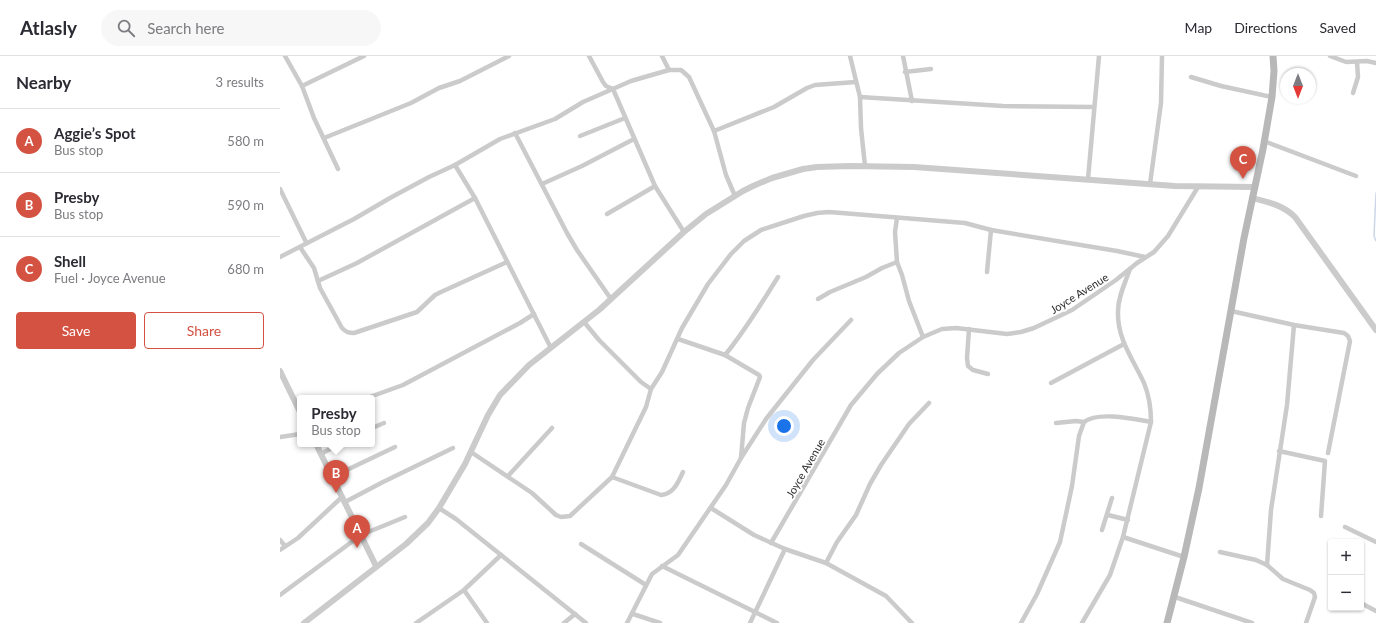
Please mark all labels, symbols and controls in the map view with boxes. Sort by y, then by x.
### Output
search box [101,10,381,46]
text: Atlasly [20,16,77,39]
icon: search [115,17,137,39]
text: Search here [147,19,225,37]
text: Map [1185,19,1212,36]
text: Directions [1234,19,1297,36]
text: Saved [1319,19,1356,36]
north arrow [1280,68,1316,104]
text: Nearby [16,72,71,93]
text: 3 results [216,74,264,90]
text: Aggie’s Spot [54,124,136,142]
text: A [24,133,34,149]
text: 580 m [227,133,264,149]
text: Bus stop [54,142,103,158]
pin: C [1230,146,1256,179]
text: Presby [54,188,99,206]
text: B [25,197,33,213]
text: 590 m [227,197,264,213]
text: Bus stop [54,206,103,222]
text: Shell [54,252,86,270]
text: C [25,261,33,277]
text: 680 m [227,261,264,277]
text: Fuel · Joyce Avenue [54,270,166,286]
street label: Joyce Avenue [1048,270,1111,316]
button: Save [16,312,136,349]
button: Share [144,312,264,349]
popup [297,395,375,447]
text: Presby [311,404,357,422]
your location [774,416,794,436]
text: Bus stop [311,422,361,438]
street label: Joyce Avenue [783,436,827,500]
pin: B [323,460,349,493]
pin: A [344,515,370,548]
map controls [1328,539,1364,611]
button: + [1328,539,1364,575]
button: − [1328,575,1364,611]

